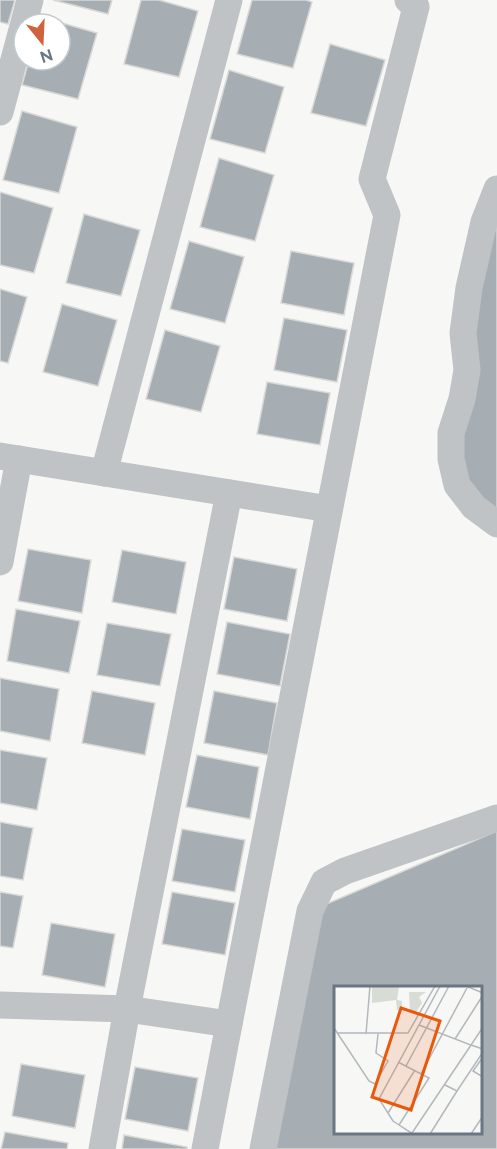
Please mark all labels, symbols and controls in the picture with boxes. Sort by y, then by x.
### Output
north arrow [12,12,72,72]
text: N [38,45,55,67]
inset map [334,986,482,1134]

